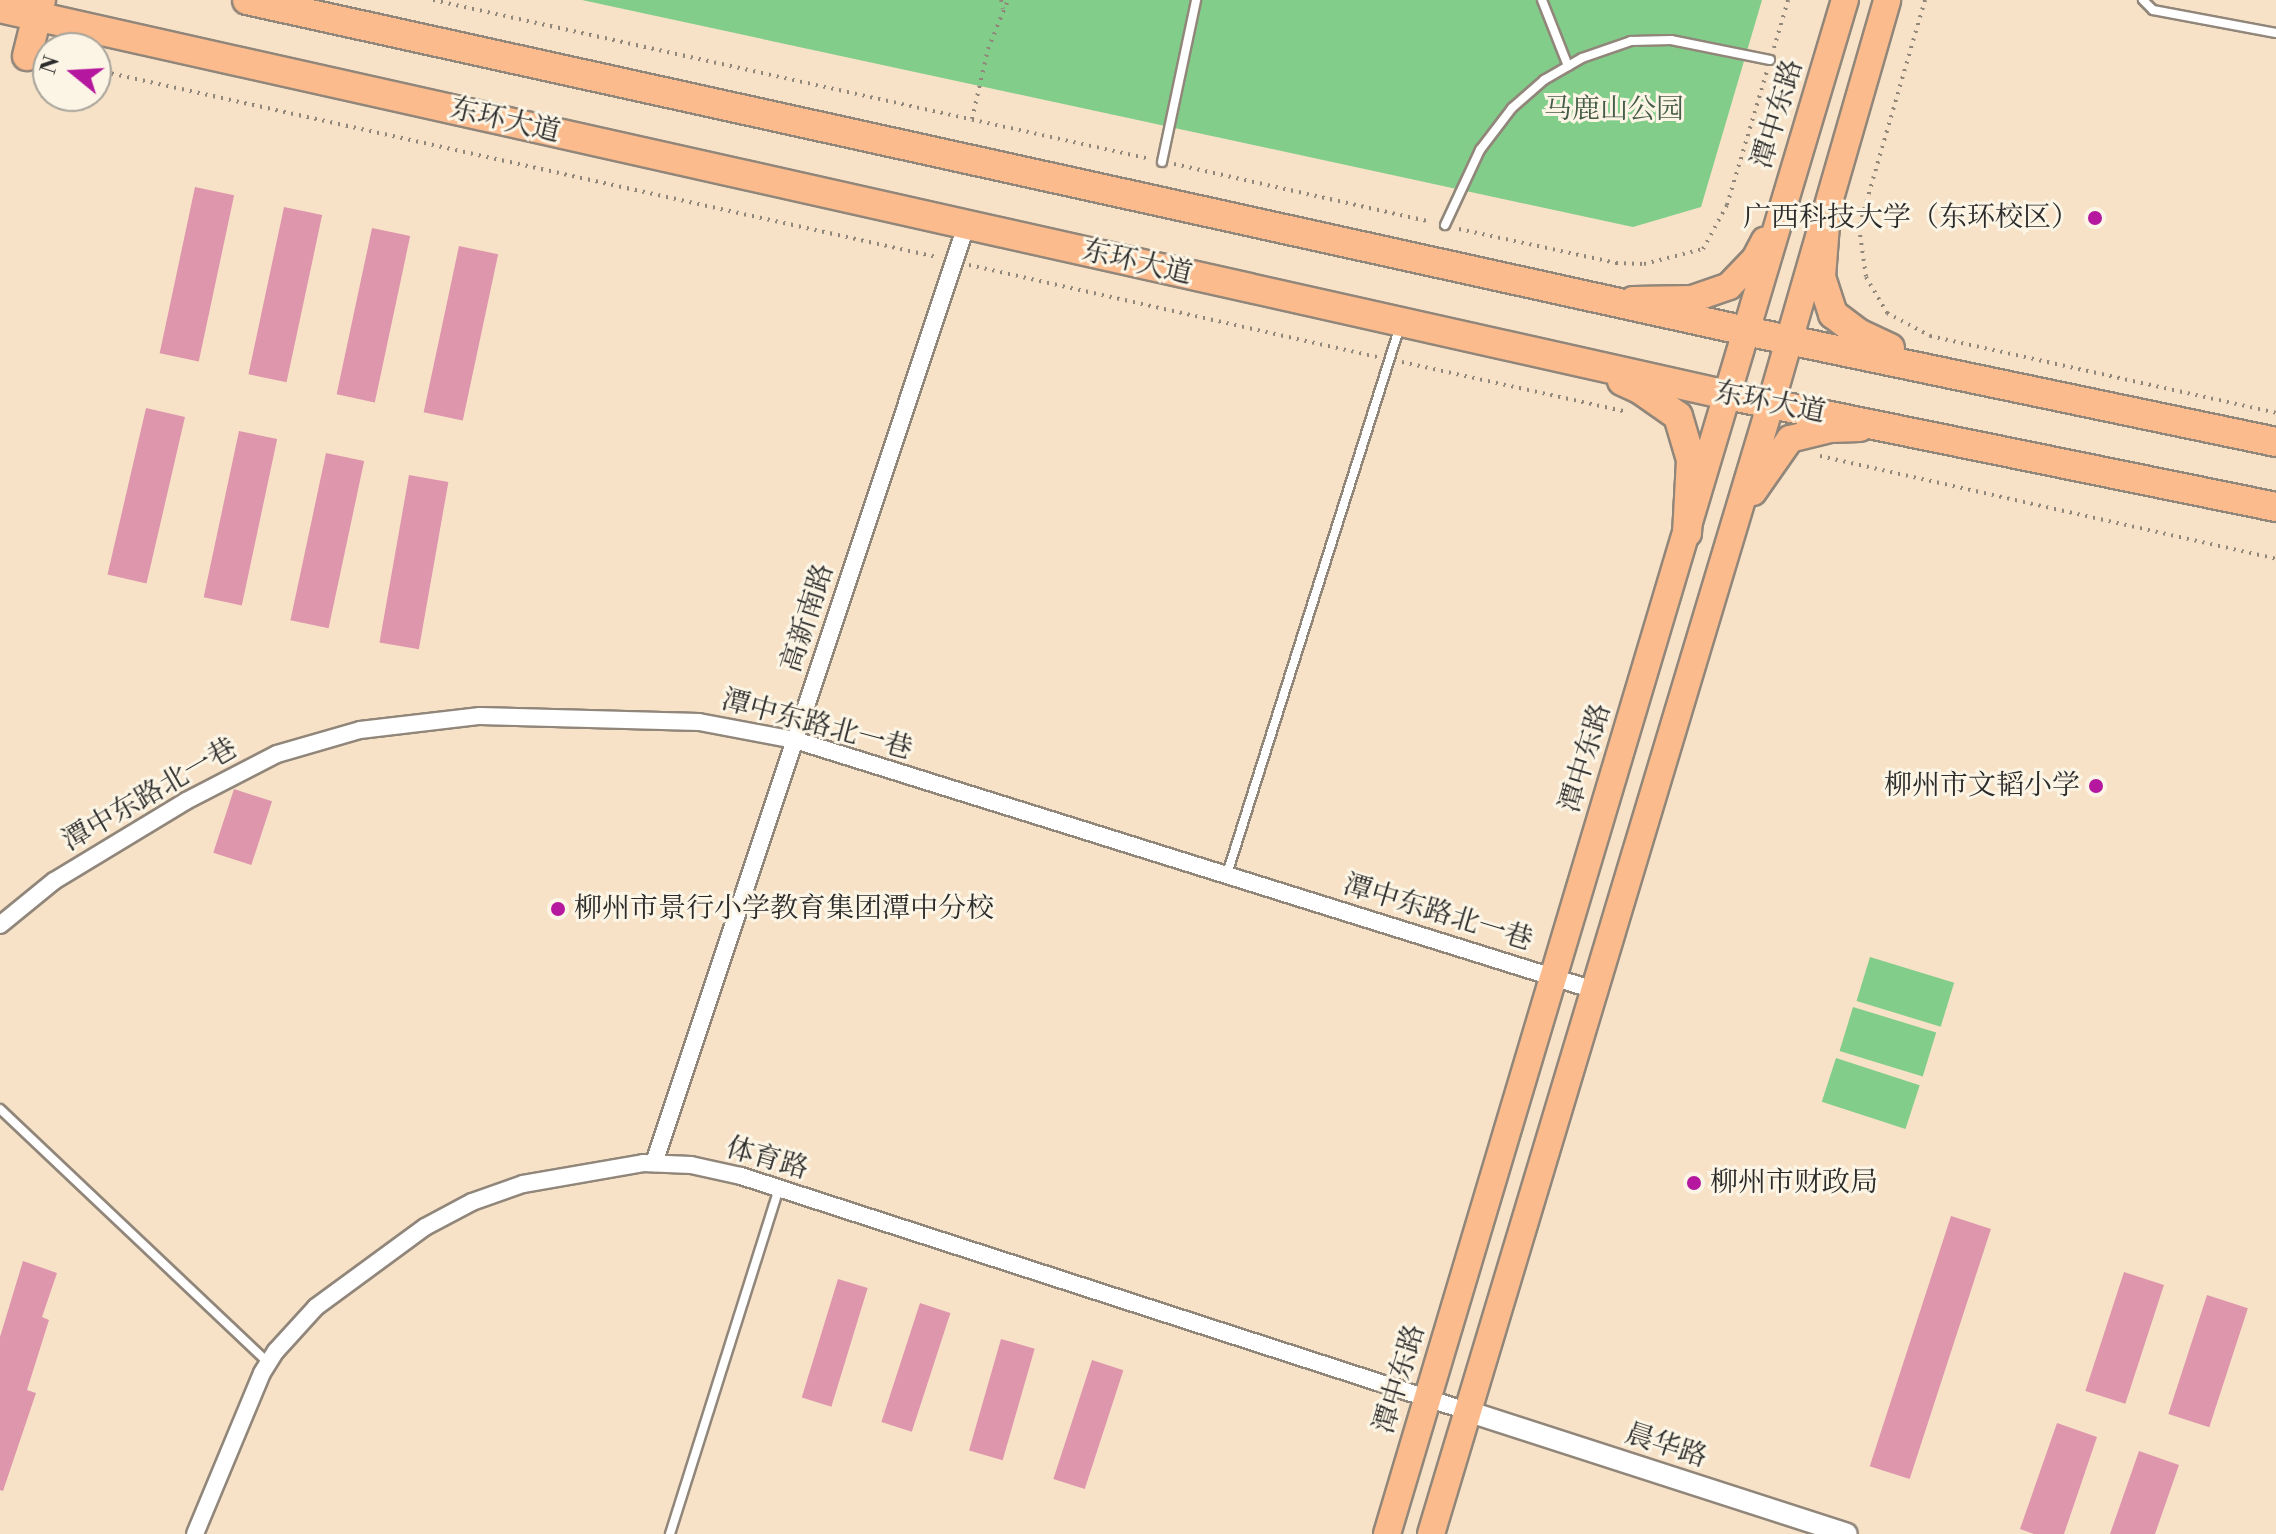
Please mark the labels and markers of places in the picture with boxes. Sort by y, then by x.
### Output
place label: 广西科技大学（东环校区） [1743,201,2079,235]
marker: 广西科技大学（东环校区） [2086,209,2104,227]
place label: 柳州市文韬小学 [1884,769,2080,803]
marker: 柳州市文韬小学 [2087,777,2105,795]
place label: 柳州市景行小学教育集团潭中分校 [574,892,994,926]
marker: 柳州市景行小学教育集团潭中分校 [549,900,567,918]
place label: 柳州市财政局 [1710,1166,1878,1200]
marker: 柳州市财政局 [1685,1174,1703,1192]

